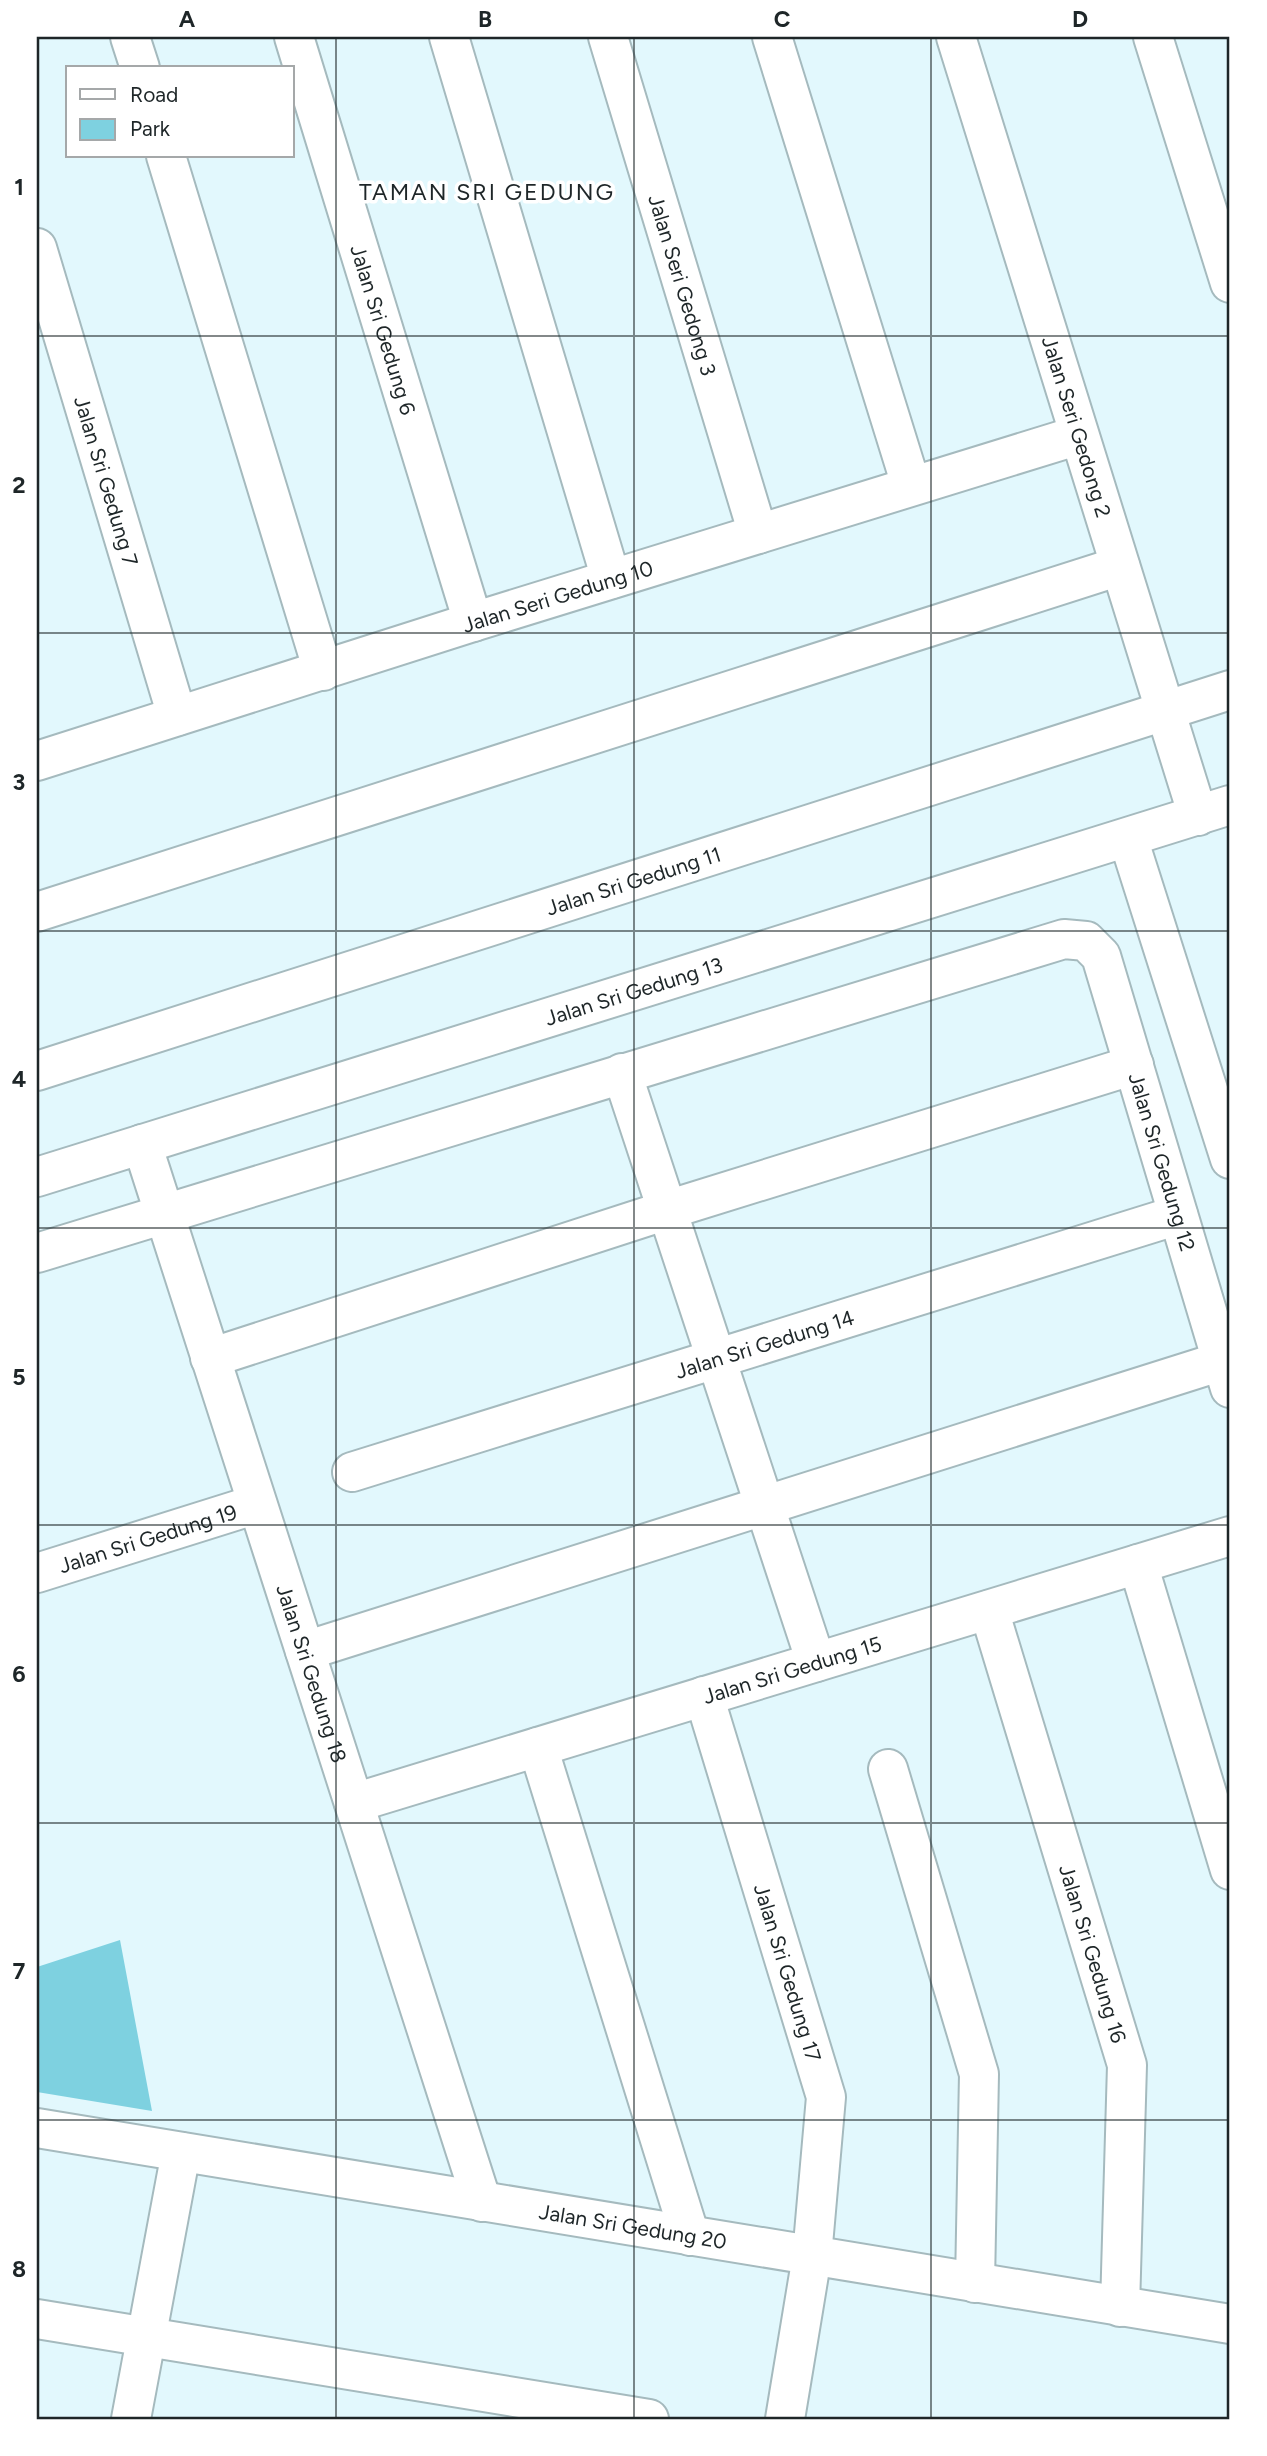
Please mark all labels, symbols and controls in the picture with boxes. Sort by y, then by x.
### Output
text: A [179,5,196,33]
text: B [478,5,492,33]
text: C [774,5,791,33]
text: D [1072,5,1088,33]
legend [66,66,294,158]
text: Road [130,82,178,107]
text: Park [130,116,171,141]
text: 1 [14,173,24,201]
district label: TAMAN SRI GEDUNG [359,178,615,206]
street label: Jalan Seri Gedong 3 [644,191,722,379]
street label: Jalan Sri Gedung 6 [346,242,421,418]
street label: Jalan Seri Gedong 2 [1037,333,1117,520]
street label: Jalan Sri Gedung 7 [69,393,144,569]
text: 2 [12,471,26,499]
street label: Jalan Seri Gedung 10 [459,555,656,637]
text: 3 [13,768,25,796]
street label: Jalan Sri Gedung 11 [543,841,724,920]
street label: Jalan Sri Gedung 13 [542,952,726,1030]
text: 4 [12,1065,26,1093]
street label: Jalan Sri Gedung 12 [1124,1070,1201,1254]
street label: Jalan Sri Gedung 14 [672,1304,857,1383]
text: 5 [12,1363,26,1391]
street label: Jalan Sri Gedung 19 [56,1499,240,1578]
street label: Jalan Sri Gedung 18 [272,1581,352,1766]
street label: Jalan Sri Gedung 15 [700,1630,884,1708]
text: 6 [12,1660,26,1688]
street label: Jalan Sri Gedung 16 [1054,1861,1132,2046]
street label: Jalan Sri Gedung 17 [749,1881,827,2064]
text: 7 [13,1957,26,1985]
street label: Jalan Sri Gedung 20 [537,2198,729,2254]
text: 8 [12,2255,26,2283]

